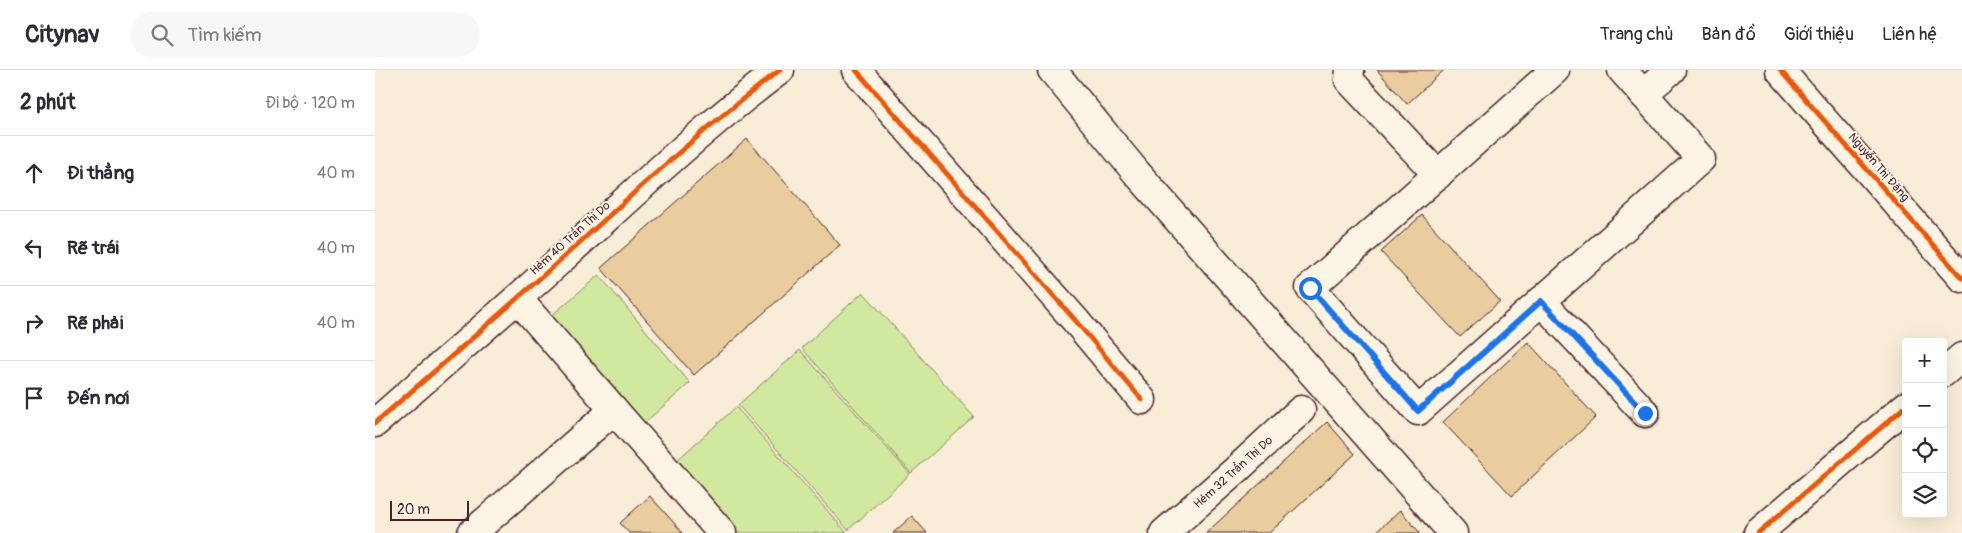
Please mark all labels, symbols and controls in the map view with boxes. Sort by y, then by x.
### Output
search box [130,12,480,57]
text: Citynav [25,20,100,49]
icon: search [148,21,176,49]
text: Tìm kiếm [188,23,262,47]
text: Trang chủ [1600,23,1674,46]
text: Bản đồ [1702,23,1756,46]
text: Giới thiệu [1784,23,1854,46]
text: Liên hệ [1882,23,1937,46]
text: 2 phút [20,89,75,116]
text: Đi bộ · 120 m [265,93,355,113]
street label: Nguyễn Thị Đặng [1845,129,1913,205]
icon: ahead [20,159,48,187]
text: Đi thẳng [67,161,134,185]
text: 40 m [317,163,355,183]
street label: Hẻm 40 Trần Thị Do [526,197,614,278]
icon: left [20,234,48,262]
text: Rẽ trái [67,236,119,260]
text: 40 m [317,238,355,258]
route start [1299,277,1322,300]
icon: right [20,309,48,337]
text: Rẽ phải [67,311,123,335]
text: 40 m [317,313,355,333]
map controls [1902,338,1947,518]
button: + [1902,338,1947,383]
button: − [1902,383,1947,428]
icon: arrive [20,384,48,412]
text: Đến nơi [67,386,129,410]
route end [1634,402,1657,425]
button: locate [1902,428,1947,473]
street label: Hẻm 32 Trần Thị Do [1189,431,1276,512]
button: layers [1902,473,1947,518]
scale bar [390,498,469,521]
text: 20 m [397,501,430,518]

